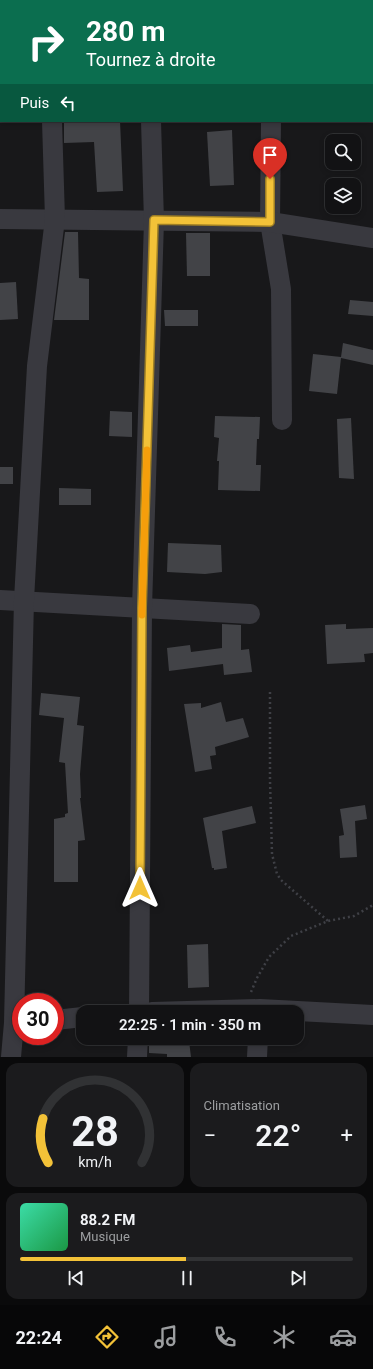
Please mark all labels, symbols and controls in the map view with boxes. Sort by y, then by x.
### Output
text: 280 m [86,15,165,48]
icon: right [20,16,72,68]
text: Tournez à droite [86,49,215,70]
icon: left [57,92,79,114]
text: Puis [20,94,49,112]
map controls [325,134,361,214]
button: search [325,134,361,170]
pin [253,138,287,179]
icon: arrive [259,144,281,166]
button: layers [325,178,361,214]
position arrow [119,867,161,909]
speed limit sign: 30 [12,993,64,1045]
text: 22:25 · 1 min · 350 m [119,1016,261,1034]
text: Climatisation [204,1098,280,1113]
text: 28 [71,1107,119,1156]
text: 22° [255,1118,301,1153]
text: − [204,1123,216,1148]
text: + [341,1123,353,1148]
text: km/h [78,1154,112,1170]
text: 88.2 FM [80,1211,135,1229]
text: Musique [80,1229,130,1244]
icon: previous [65,1267,87,1289]
icon: pause [176,1267,198,1289]
icon: next [287,1267,309,1289]
icon: directions [93,1323,121,1351]
icon: music [152,1323,180,1351]
icon: phone [211,1323,239,1351]
icon: climate [270,1323,298,1351]
icon: car [329,1323,357,1351]
text: 22:24 [16,1327,62,1348]

